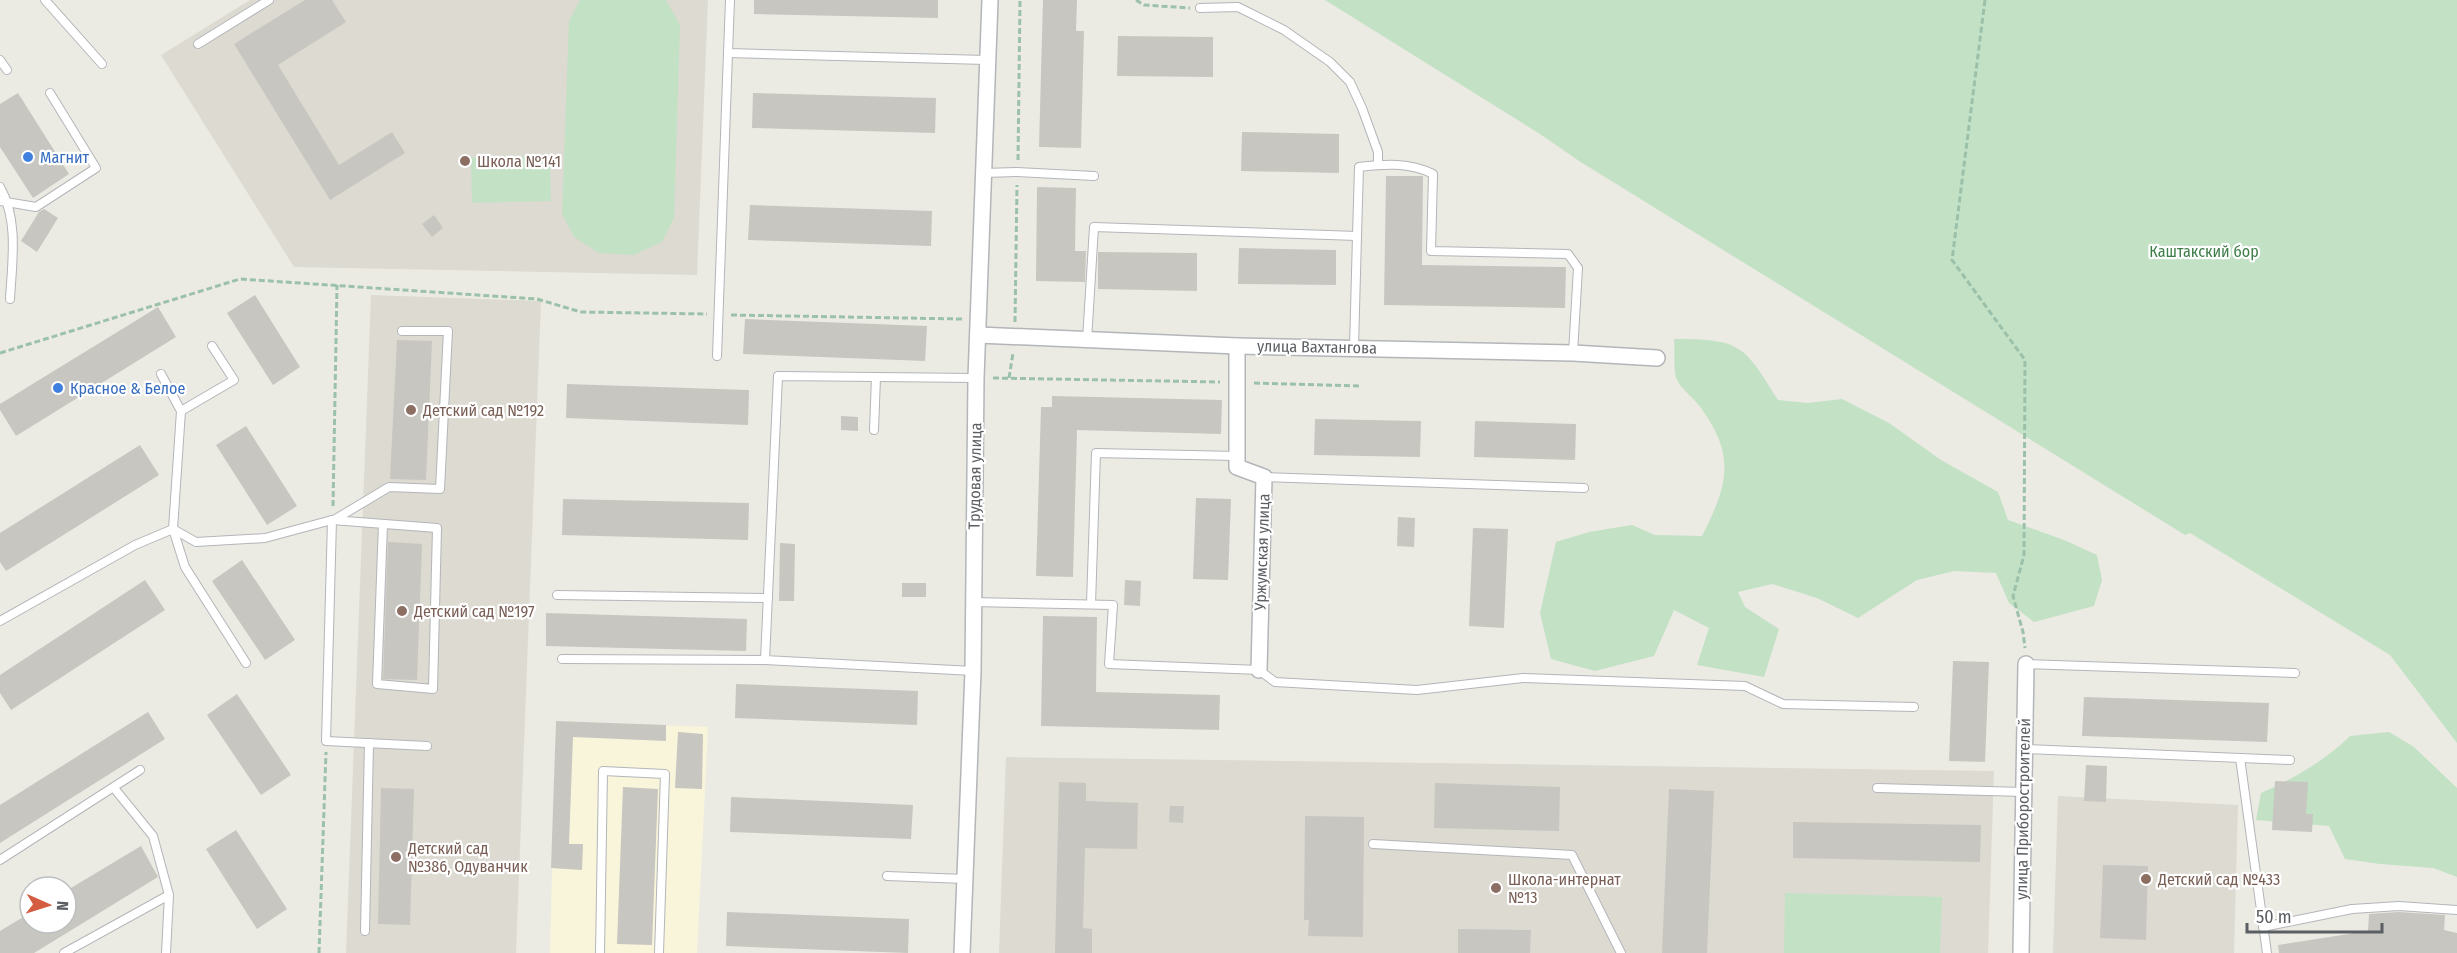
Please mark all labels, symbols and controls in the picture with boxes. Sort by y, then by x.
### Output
place label: Магнит [40,148,90,167]
marker: Магнит [21,150,35,164]
place label: Школа №141 [477,152,561,171]
marker: Школа №141 [458,154,472,168]
park label: Каштакский бор [2149,242,2259,261]
street label: улица Вахтангова [1257,336,1377,358]
place label: Красное & Белое [70,379,185,398]
marker: Красное & Белое [51,381,65,395]
place label: Детский сад №192 [422,401,544,420]
marker: Детский сад №192 [404,403,418,417]
street label: Трудовая улица [965,422,985,530]
street label: Уржумская улица [1250,493,1274,612]
place label: Детский сад №197 [413,602,535,621]
marker: Детский сад №197 [395,604,409,618]
street label: улица Приборостроителей [2012,718,2034,900]
place label: Детский сад №386, Одуванчик [407,839,528,876]
marker: Детский сад №386, Одуванчик [389,850,403,864]
place label: Школа-интернат №13 [1508,870,1621,907]
place label: Детский сад №433 [2157,870,2280,889]
marker: Детский сад №433 [2139,872,2153,886]
north arrow [18,875,78,935]
marker: Школа-интернат №13 [1489,881,1503,895]
scale bar [2247,896,2382,934]
text: N [53,900,72,911]
text: 50 m [2256,906,2292,928]

